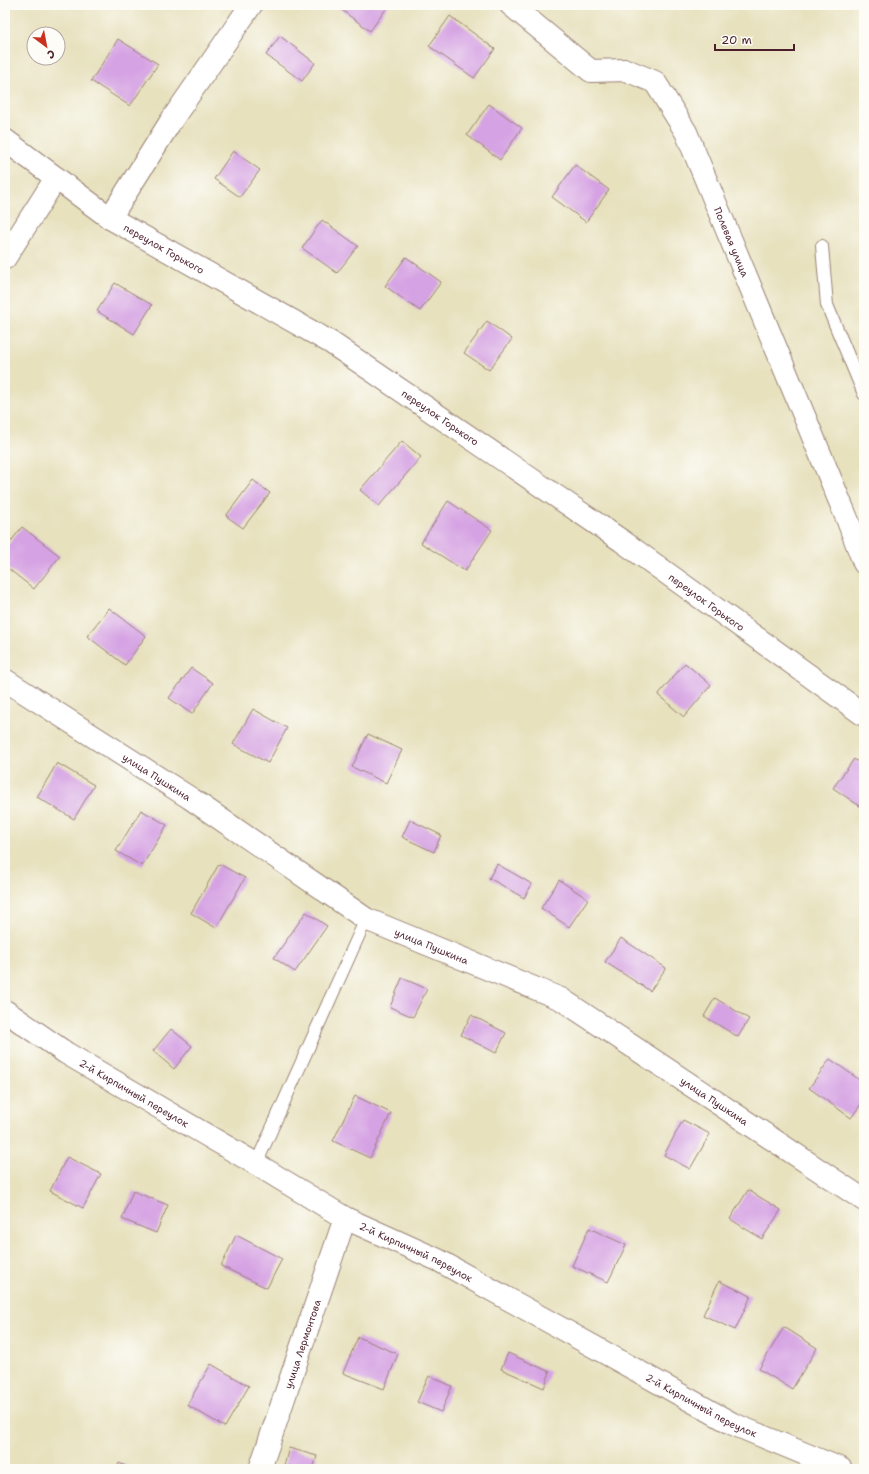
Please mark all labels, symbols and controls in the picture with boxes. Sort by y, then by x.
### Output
north arrow [26,26,66,66]
scale bar [715,26,794,52]
text: 20 m [721,32,752,48]
text: С [44,46,58,62]
street label: Полевая улица [711,205,752,279]
street label: переулок Горького [122,221,207,276]
street label: переулок Горького [399,386,481,448]
street label: переулок Горького [666,570,747,634]
street label: улица Пушкина [120,750,194,804]
street label: улица Пушкина [393,925,471,967]
street label: 2-й Кирпичный переулок [77,1056,192,1130]
street label: улица Пушкина [678,1074,751,1128]
street label: 2-й Кирпичный переулок [358,1219,476,1285]
street label: улица Лермонтова [281,1297,324,1390]
street label: 2-й Кирпичный переулок [643,1370,759,1440]

